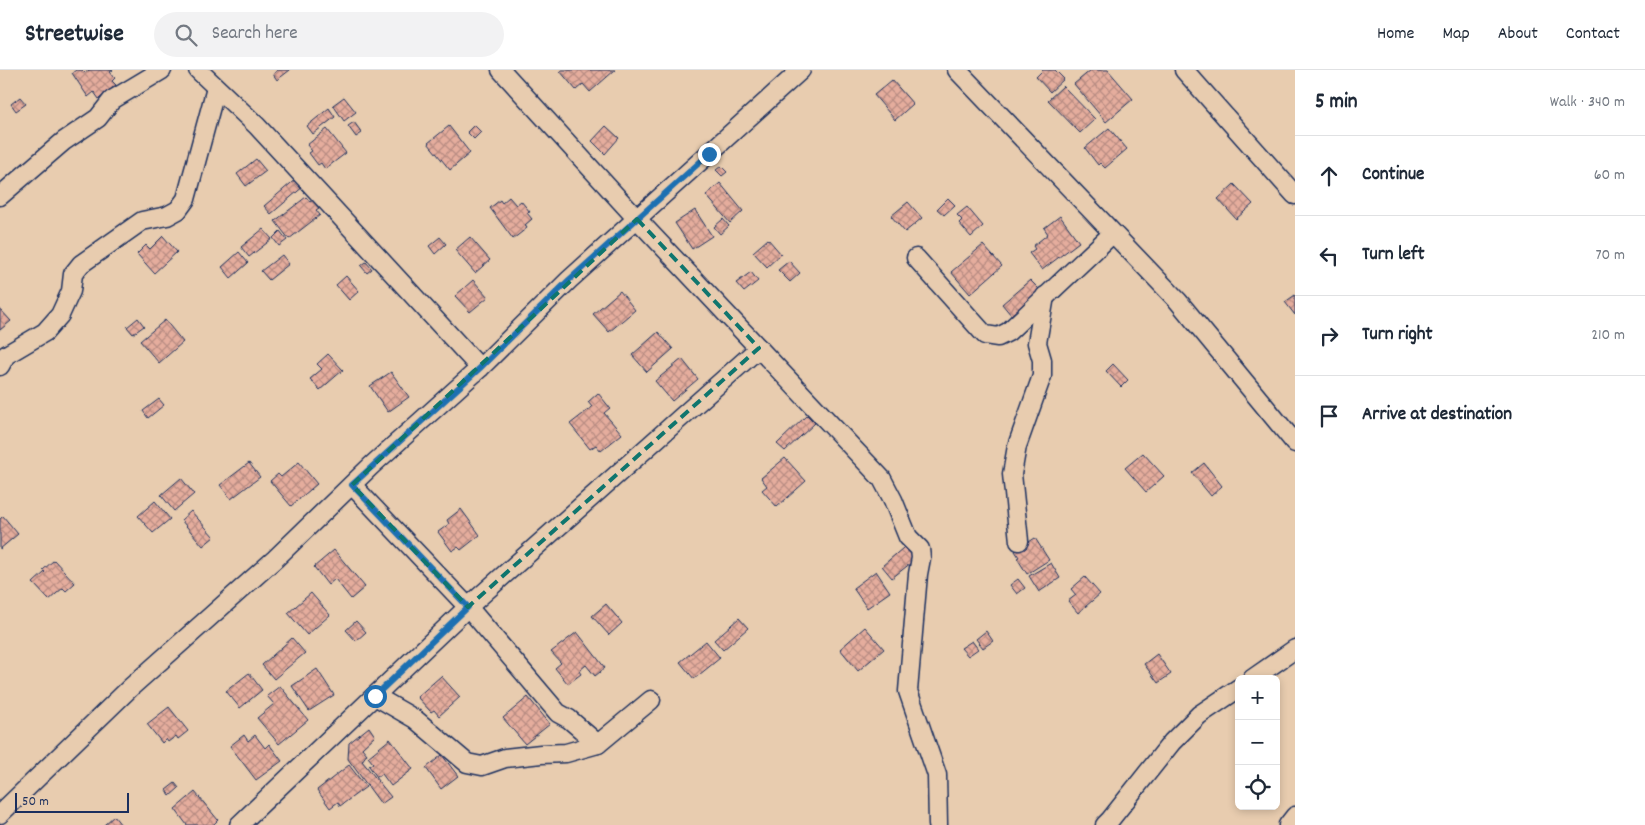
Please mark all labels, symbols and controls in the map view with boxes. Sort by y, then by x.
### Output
search box [154,12,504,57]
text: Streetwise [25,18,124,52]
icon: search [172,21,200,49]
text: Search here [212,21,298,48]
text: Home [1377,22,1414,47]
text: Map [1442,22,1470,47]
text: About [1498,22,1538,47]
text: Contact [1566,22,1620,47]
text: 5 min [1315,88,1358,118]
text: Walk · 340 m [1550,91,1625,114]
route end [698,143,721,166]
icon: ahead [1315,162,1343,190]
text: Continue [1362,162,1424,189]
text: 60 m [1594,164,1625,187]
icon: left [1315,242,1343,270]
text: Turn left [1362,242,1425,269]
text: 70 m [1595,244,1625,267]
icon: right [1315,322,1343,350]
text: Turn right [1362,322,1433,349]
text: 210 m [1591,324,1625,347]
icon: arrive [1315,402,1343,430]
text: Arrive at destination [1362,402,1512,429]
map controls [1235,675,1280,810]
button: + [1235,675,1280,720]
route start [364,685,387,708]
button: − [1235,720,1280,765]
button: locate [1235,765,1280,810]
scale bar [15,790,129,813]
text: 50 m [22,792,49,812]

